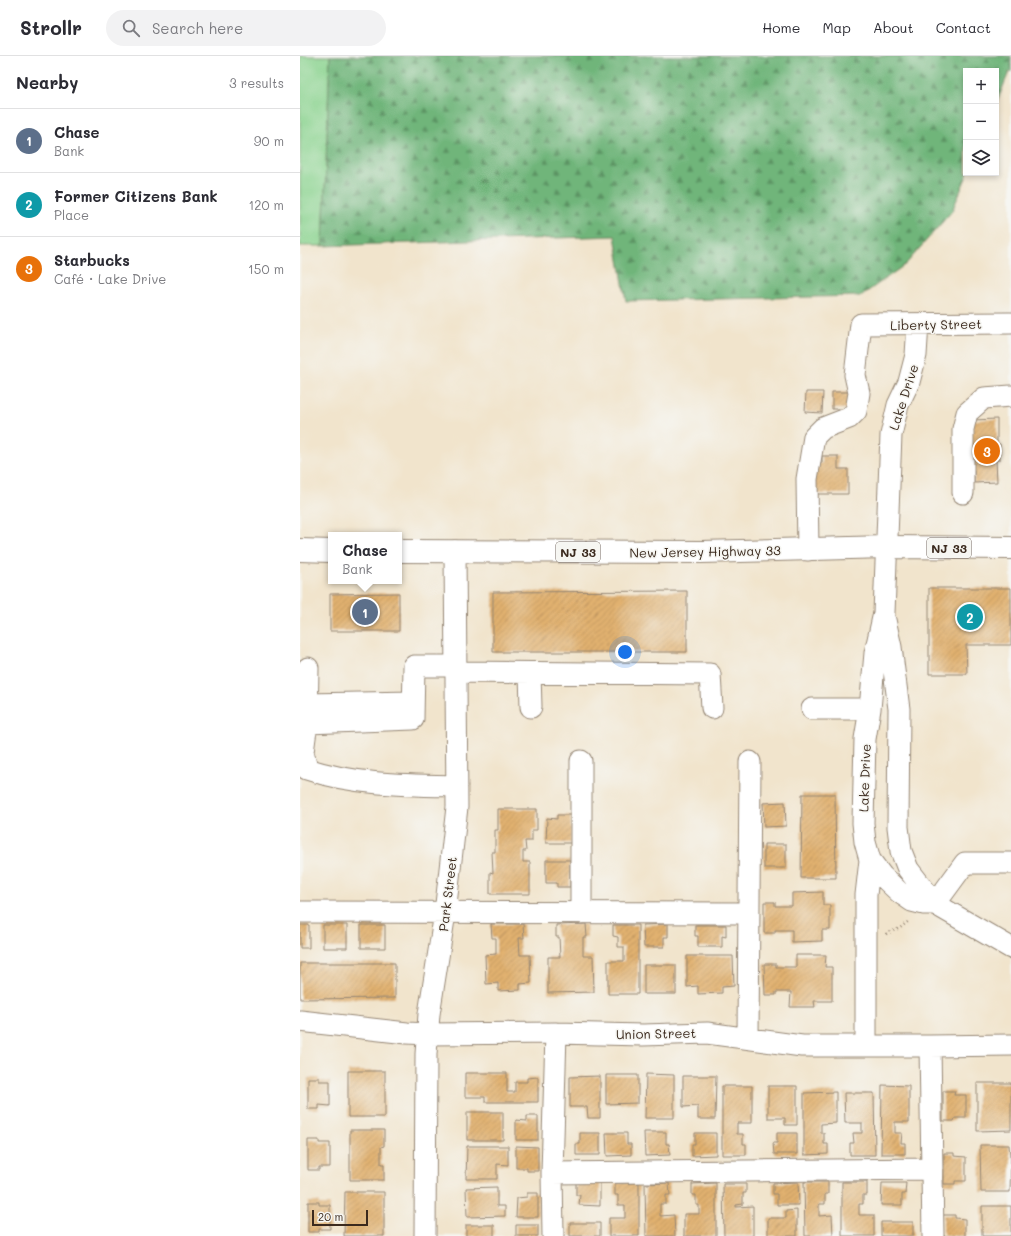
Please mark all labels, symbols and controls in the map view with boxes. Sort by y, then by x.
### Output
search box [106,10,386,46]
text: Strollr [20,15,82,40]
icon: search [120,17,142,39]
text: Search here [152,18,243,38]
text: Home [762,18,800,37]
text: Map [822,18,851,37]
text: About [873,18,914,37]
text: Contact [936,18,991,37]
map controls [963,68,999,176]
button: + [963,68,999,104]
text: Nearby [16,71,78,93]
text: 3 results [229,74,284,91]
button: − [963,104,999,140]
text: Chase [54,122,100,142]
text: 1 [26,132,32,149]
text: 90 m [254,132,284,149]
button: layers [963,140,999,176]
text: Bank [54,142,84,159]
text: Former Citizens Bank [54,186,218,206]
text: 2 [25,196,33,213]
text: 120 m [248,196,284,213]
text: Place [54,206,89,223]
text: Starbucks [54,250,130,270]
text: 3 [25,260,33,277]
text: 150 m [248,260,284,277]
text: Café · Lake Drive [54,270,166,287]
street label: Liberty Street [890,315,982,333]
street label: Lake Drive [884,362,922,432]
pin: 3 [974,436,1000,466]
popup [328,532,402,584]
road number: NJ 33 [927,538,971,558]
text: Chase [342,540,388,560]
street label: New Jersey Highway 33 [629,541,781,561]
road number: NJ 33 [556,542,600,562]
text: Bank [342,560,373,577]
pin: 1 [352,597,378,627]
pin: 2 [957,602,983,632]
your location [615,642,635,662]
street label: Lake Drive [854,744,874,812]
street label: Park Street [434,855,460,932]
street label: Union Street [616,1024,697,1042]
scale bar [312,1208,368,1227]
text: 20 m [318,1209,343,1224]

